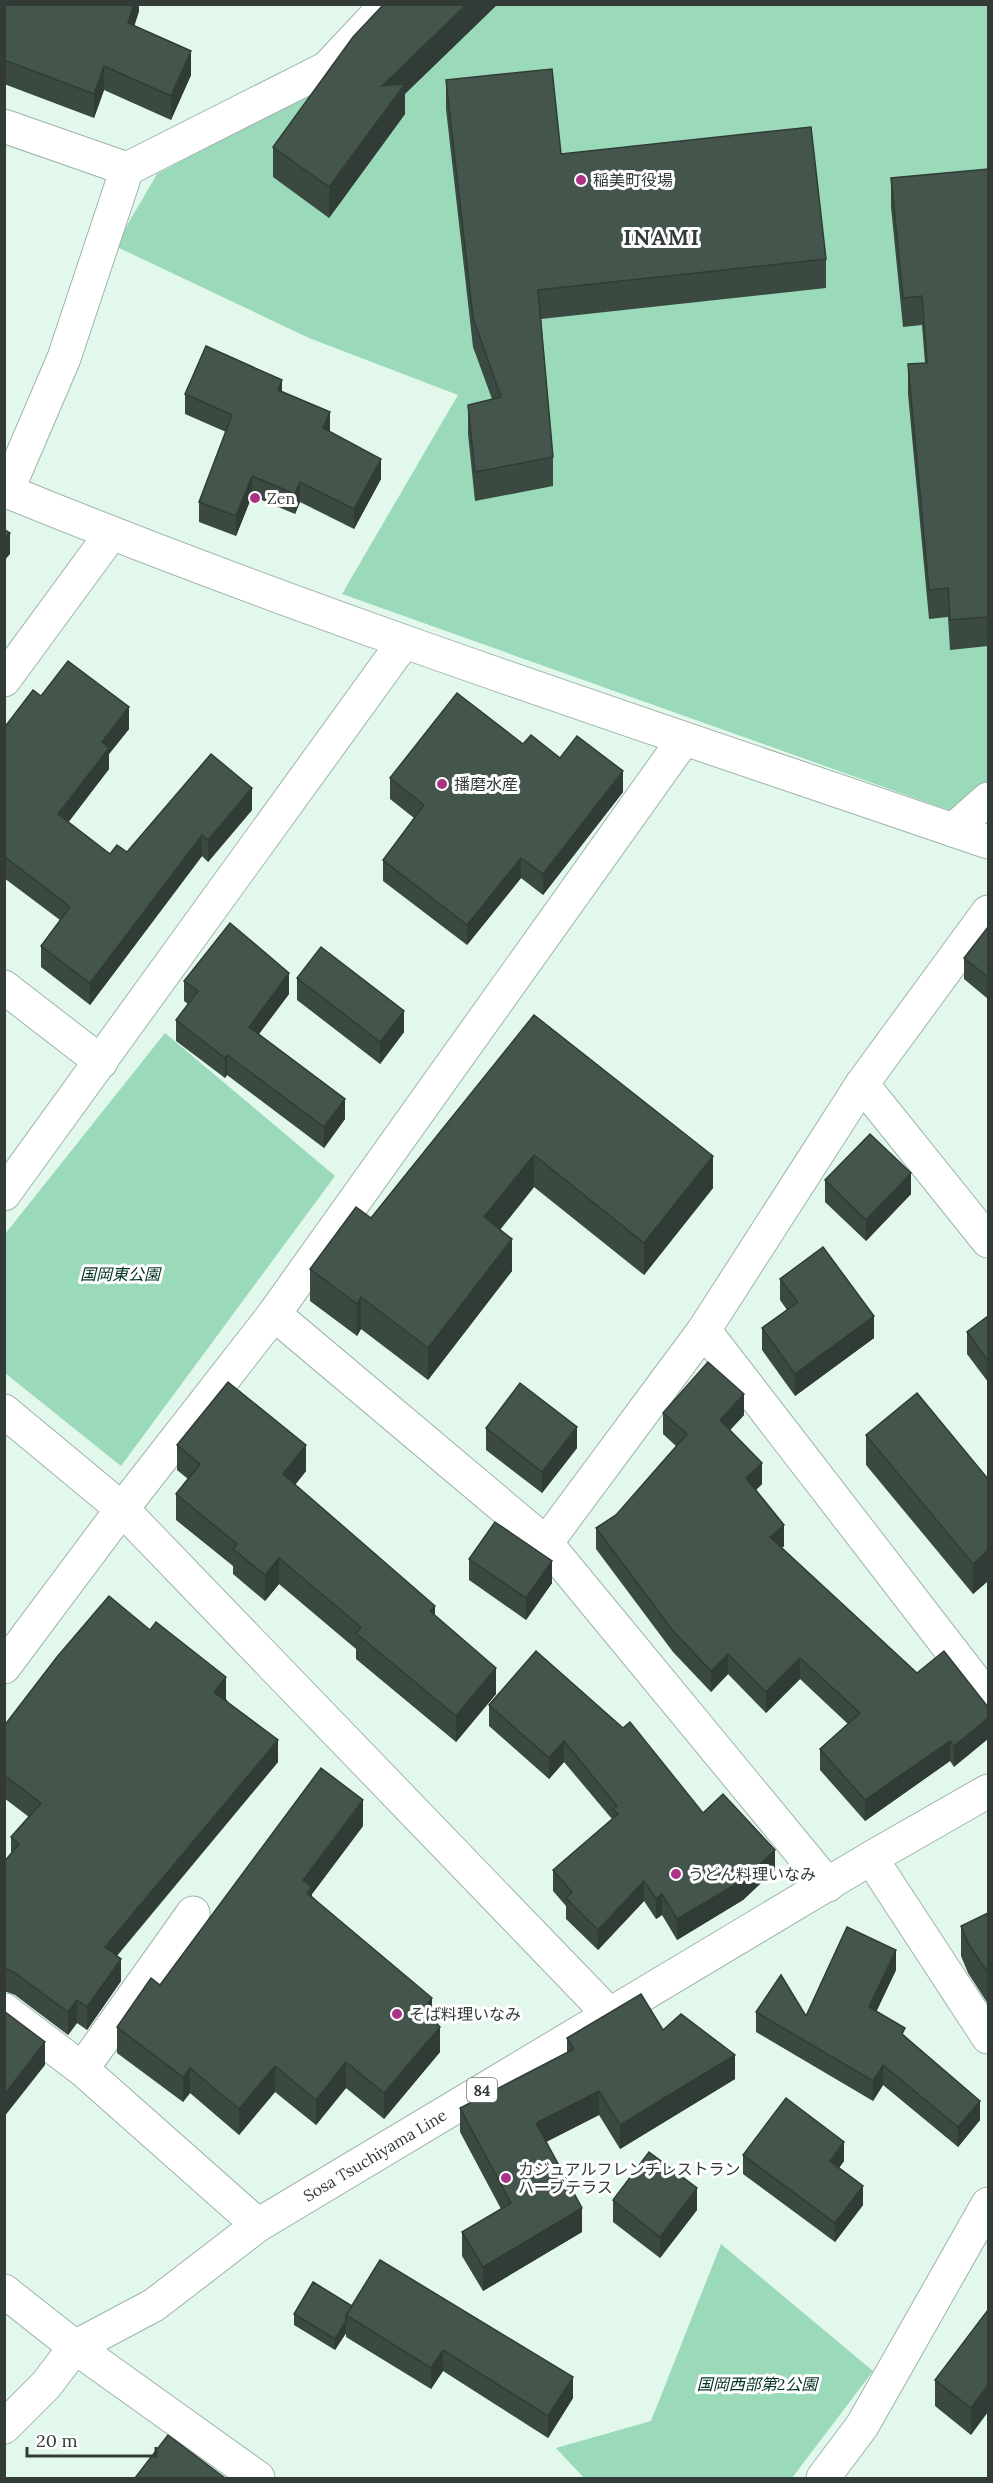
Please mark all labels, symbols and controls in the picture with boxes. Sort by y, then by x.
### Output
place label: 稲美町役場 [593,170,673,190]
marker: 稲美町役場 [574,173,588,187]
district label: INAMI [623,223,701,251]
place label: Zen [267,488,295,508]
marker: Zen [248,491,262,505]
place label: 播磨水産 [454,774,518,794]
marker: 播磨水産 [435,777,449,791]
park label: 国岡東公園 [80,1264,162,1284]
place label: うどん料理いなみ [688,1864,816,1884]
marker: うどん料理いなみ [669,1867,683,1881]
place label: そば料理いなみ [409,2004,521,2024]
marker: そば料理いなみ [390,2007,404,2021]
road number: 84 [467,2078,497,2102]
street label: Sosa Tsuchiyama Line [300,2104,450,2206]
place label: カジュアルフレンチレストラン ハーブテラス [518,2159,740,2197]
marker: カジュアルフレンチレストラン ハーブテラス [499,2171,513,2185]
park label: 国岡西部第2公園 [697,2374,819,2394]
scale bar [27,2420,156,2458]
text: 20 m [36,2429,78,2452]

